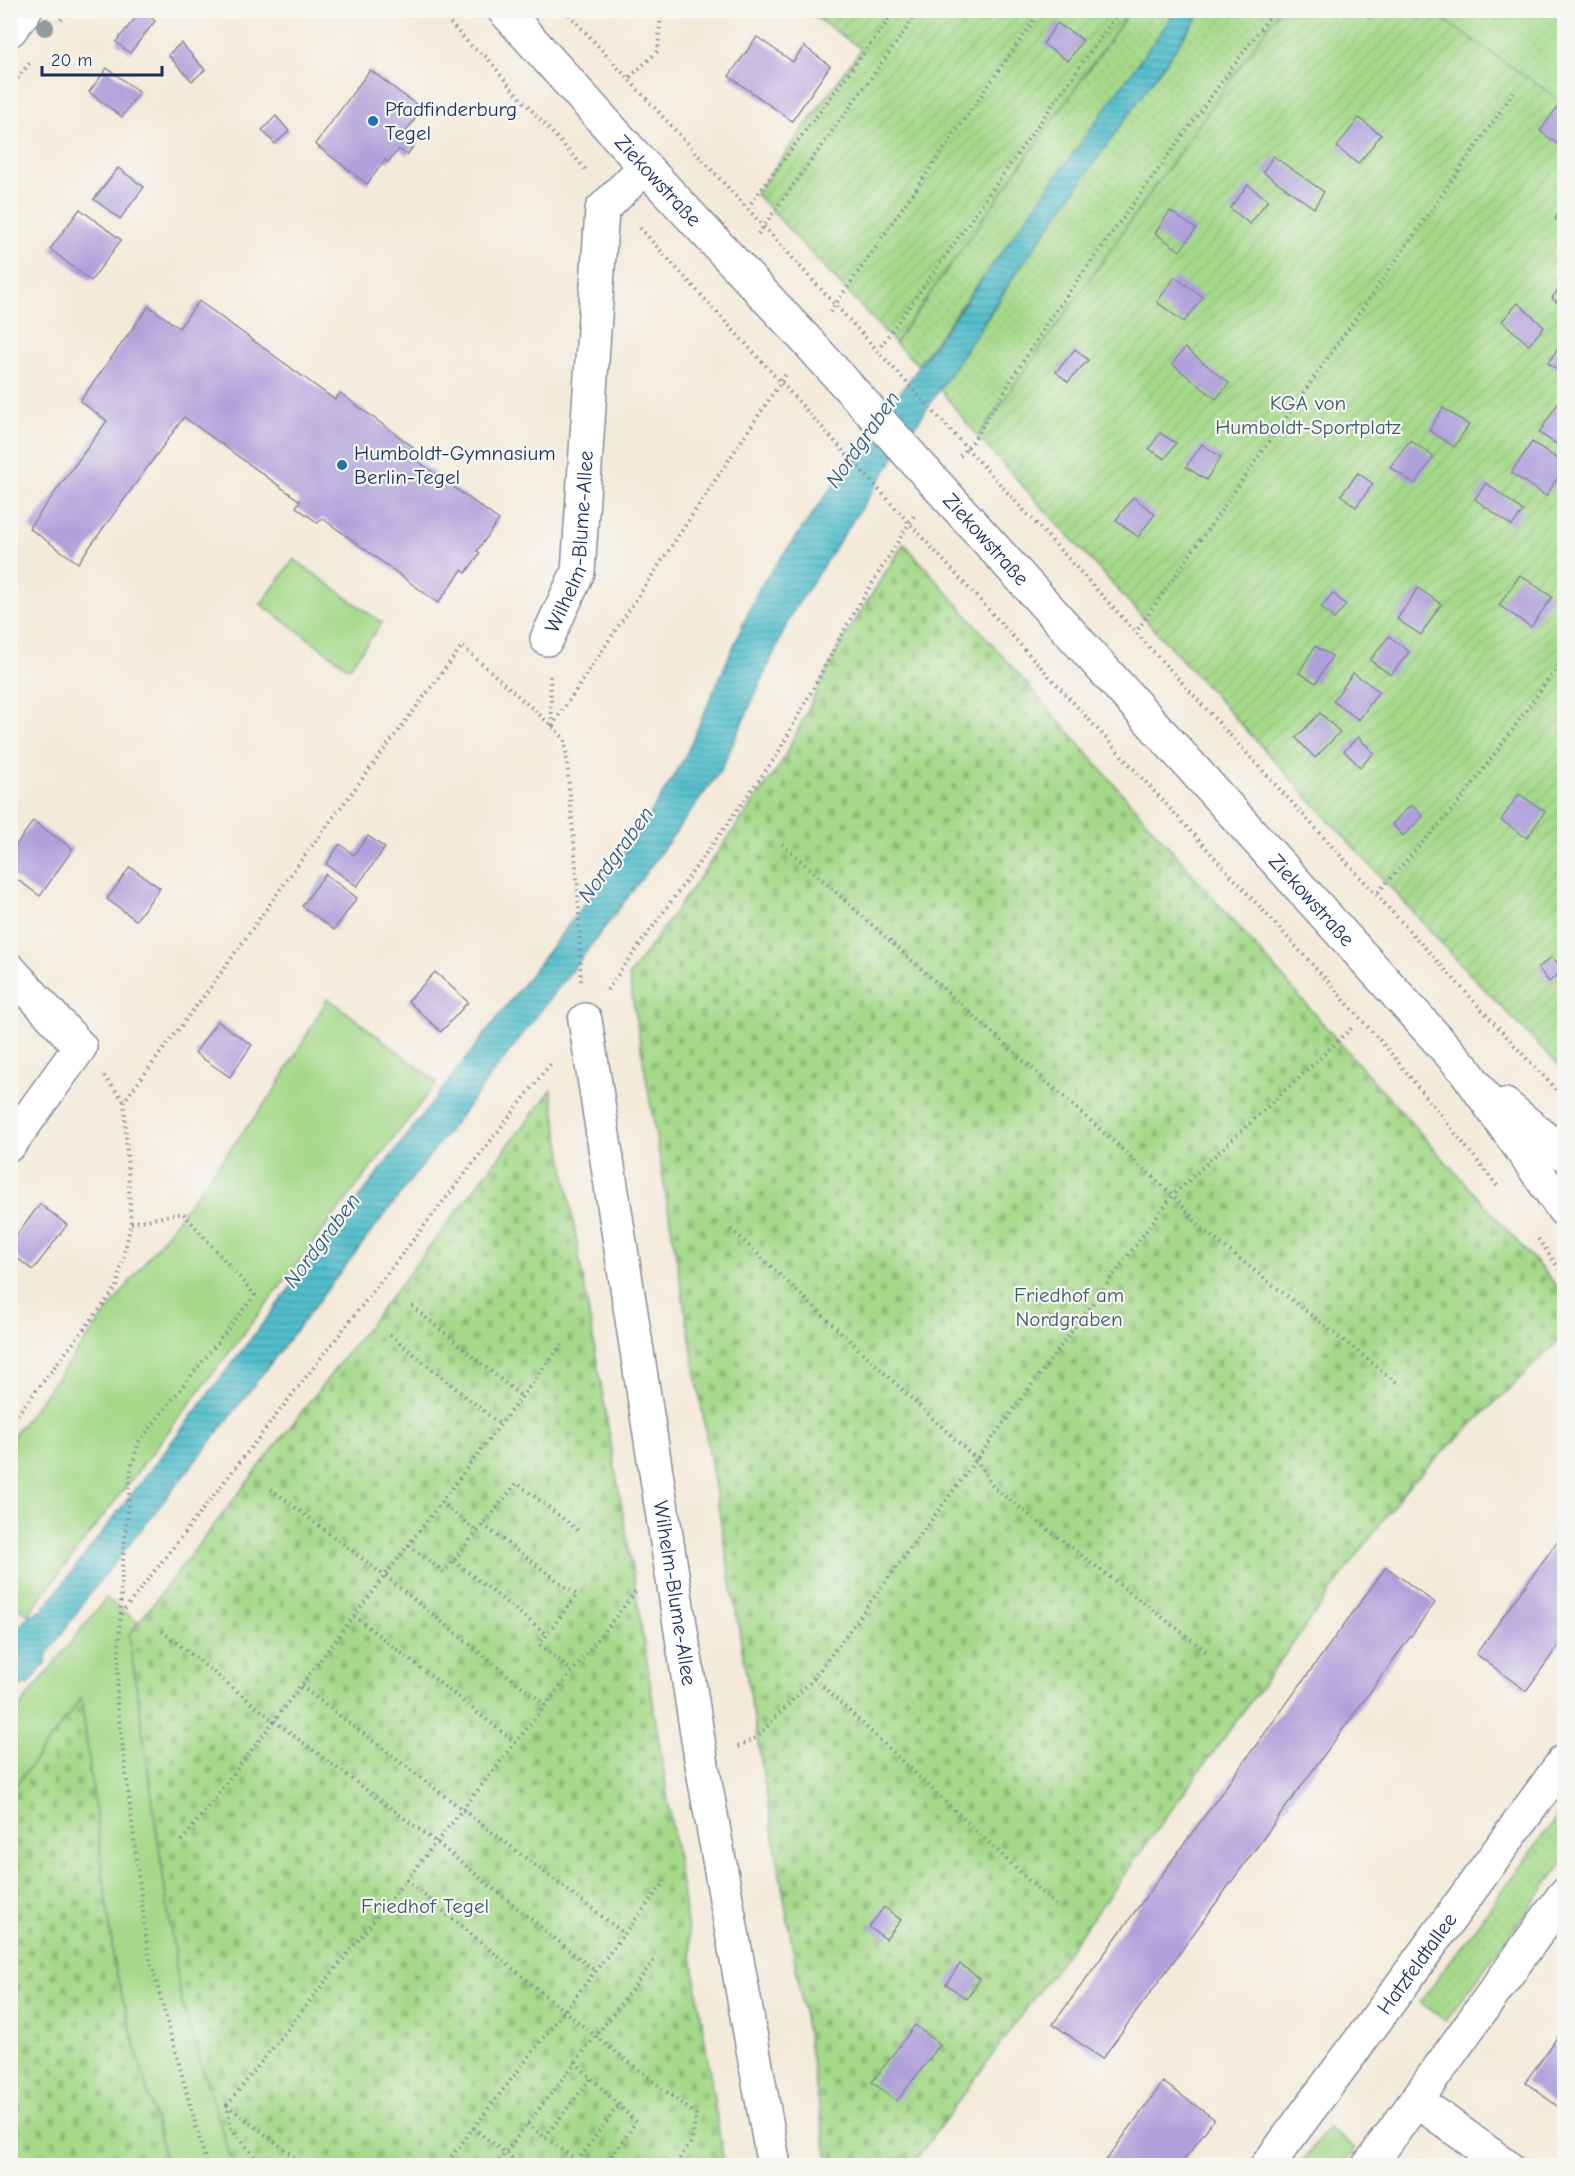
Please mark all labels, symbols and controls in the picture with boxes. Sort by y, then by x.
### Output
scale bar [42,39,162,77]
text: 20 m [51,50,92,71]
place label: Pfadfinderburg Tegel [385,97,517,145]
marker: Pfadfinderburg Tegel [366,114,380,128]
street label: Ziekowstraße [610,130,706,231]
water label: Nordgraben [820,386,906,493]
park label: KGA von Humboldt-Sportplatz [1215,391,1401,439]
place label: Humboldt-Gymnasium Berlin-Tegel [354,441,556,489]
street label: Wilhelm-Blume-Allee [540,450,598,636]
marker: Humboldt-Gymnasium Berlin-Tegel [335,458,349,472]
street label: Ziekowstraße [938,488,1034,590]
water label: Nordgraben [572,802,659,907]
street label: Ziekowstraße [1264,849,1359,951]
water label: Nordgraben [278,1188,366,1293]
park label: Friedhof am Nordgraben [1014,1283,1124,1331]
street label: Wilhelm-Blume-Allee [649,1499,701,1687]
park label: Friedhof Tegel [361,1894,489,1918]
street label: Hatzfeldtallee [1372,1908,1462,2019]

